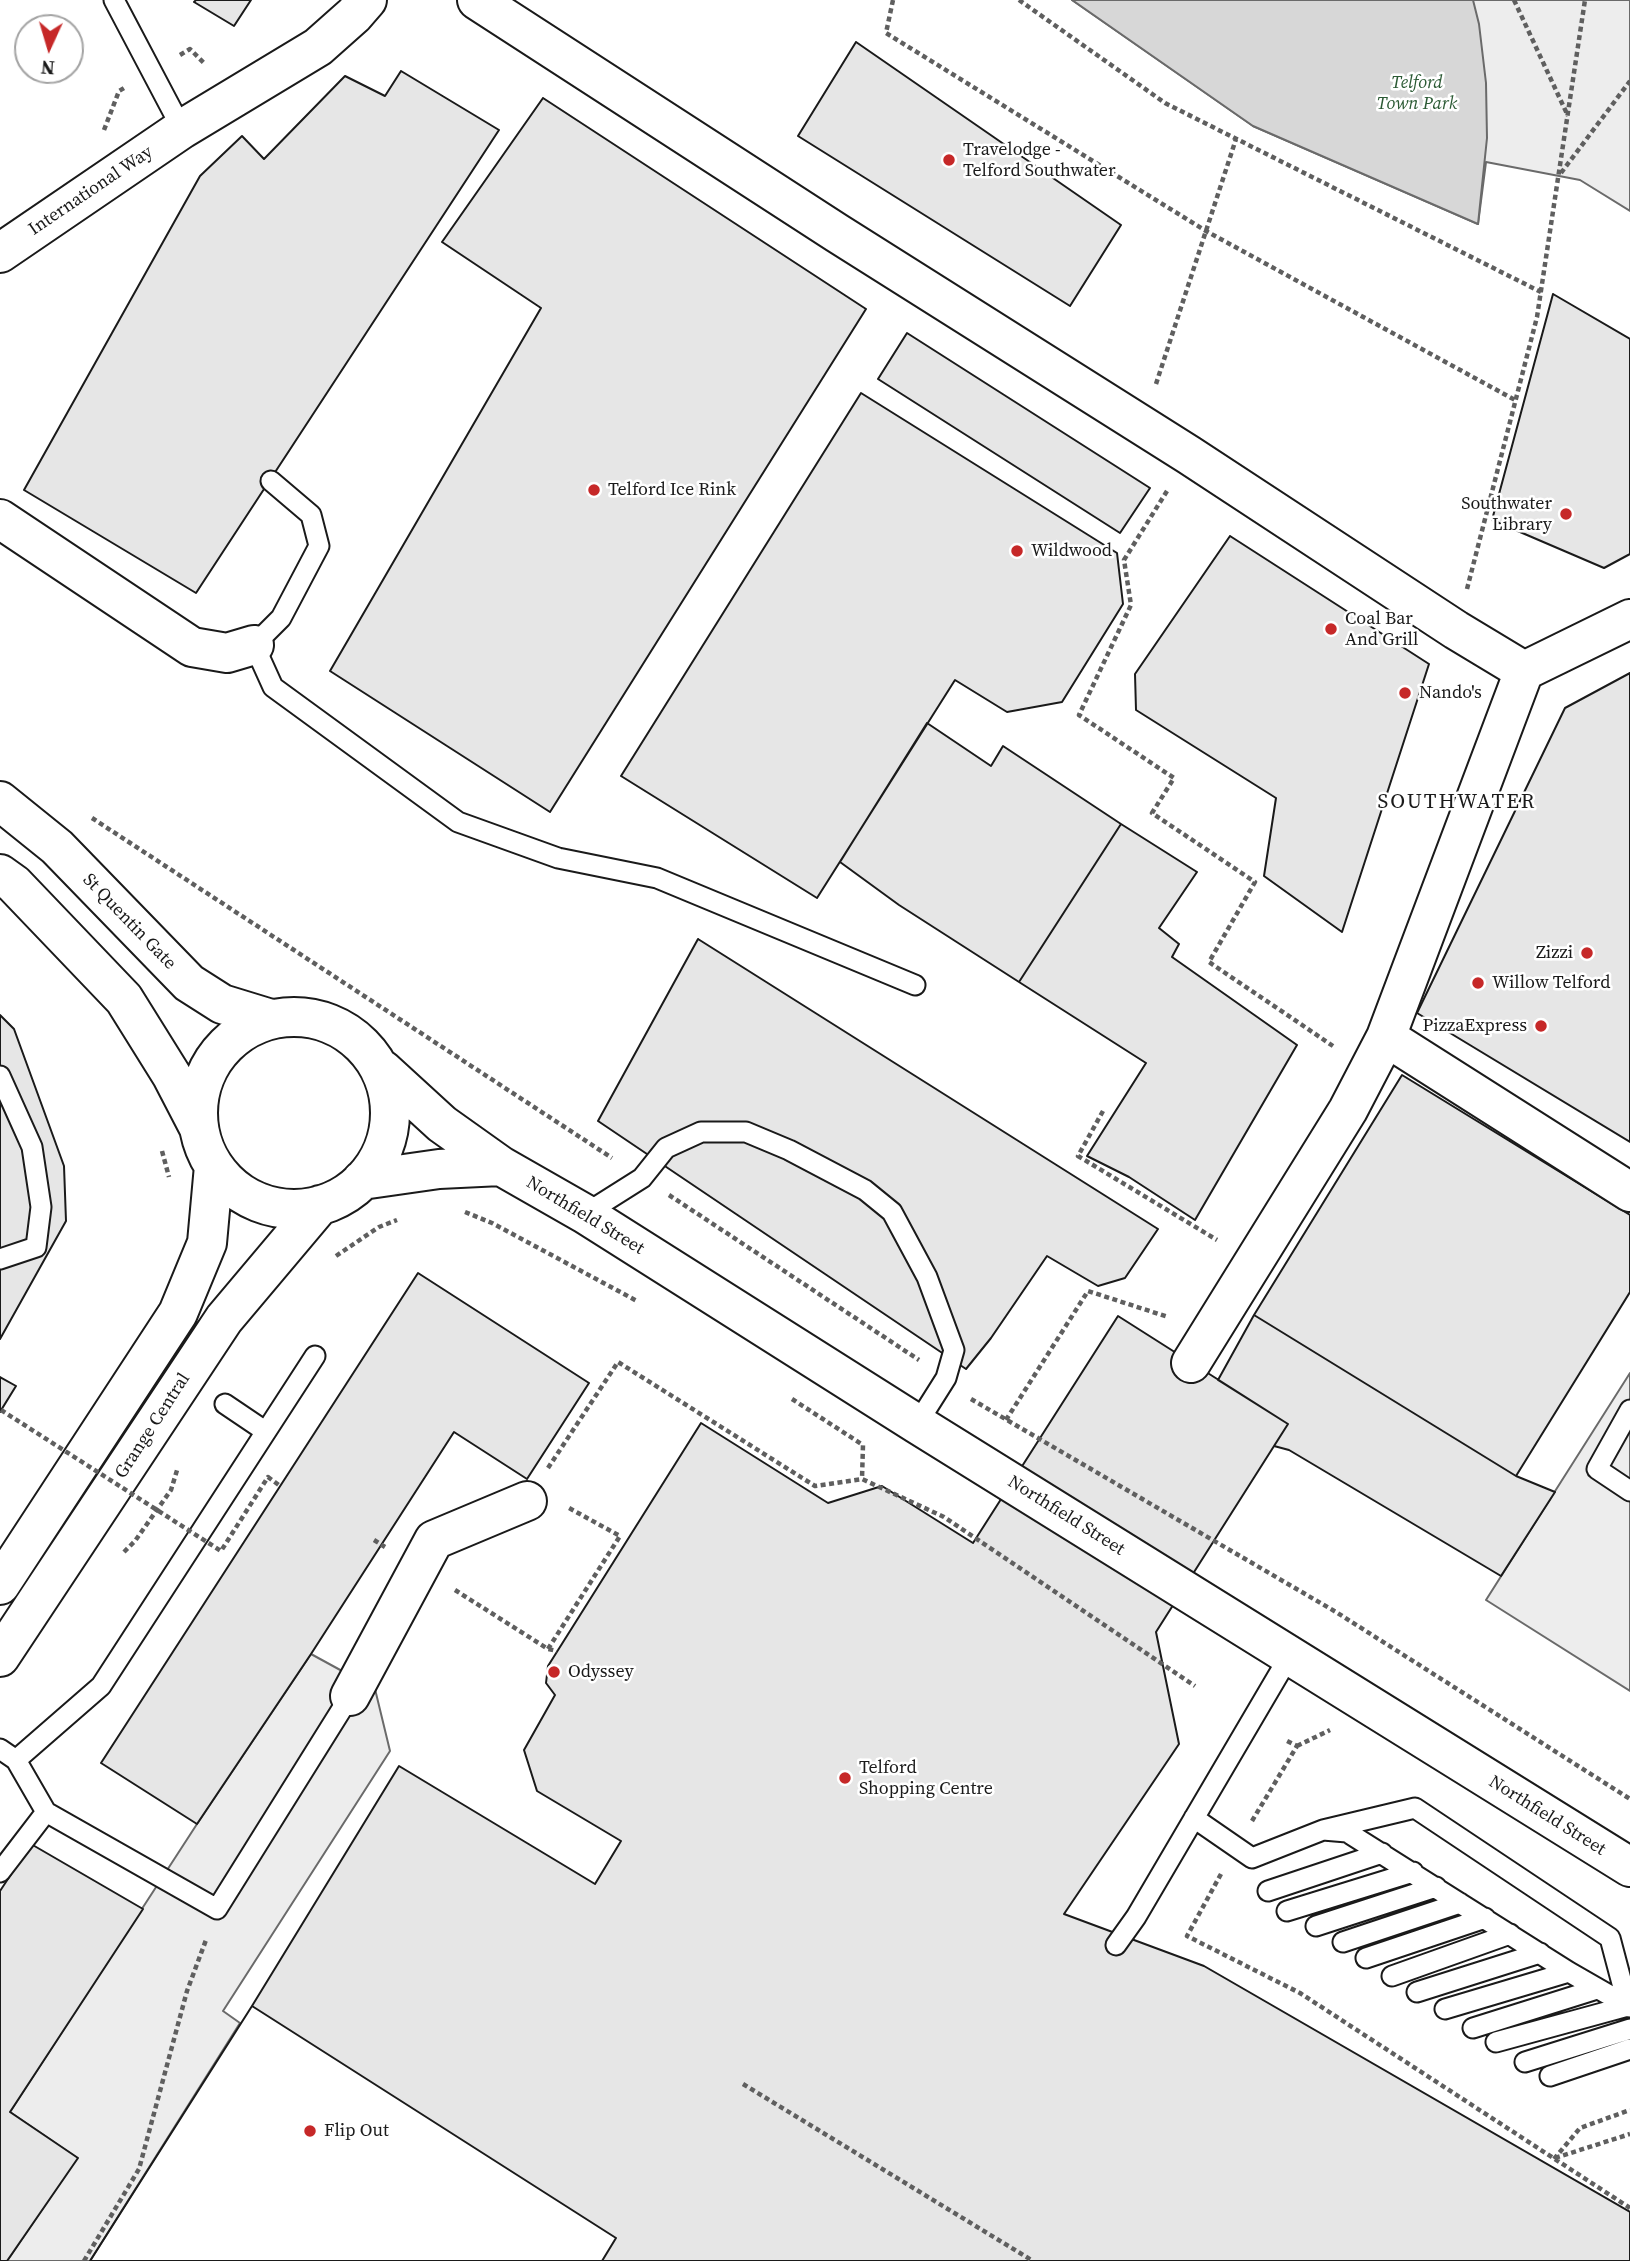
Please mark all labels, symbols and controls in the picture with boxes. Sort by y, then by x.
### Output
north arrow [14,14,84,84]
text: N [40,55,55,81]
park label: Telford Town Park [1377,72,1457,114]
place label: Travelodge - Telford Southwater [963,139,1116,182]
street label: International Way [25,141,157,241]
marker: Travelodge - Telford Southwater [941,152,957,168]
place label: Telford Ice Rink [608,479,736,501]
marker: Telford Ice Rink [586,482,602,498]
place label: Southwater Library [1461,493,1552,536]
marker: Southwater Library [1558,506,1574,522]
place label: Wildwood [1031,540,1112,562]
marker: Wildwood [1009,543,1025,559]
place label: Coal Bar And Grill [1345,608,1418,650]
marker: Coal Bar And Grill [1323,621,1339,637]
place label: Nando's [1419,682,1482,704]
marker: Nando's [1397,685,1413,701]
district label: SOUTHWATER [1379,790,1535,816]
street label: St Quentin Gate [78,870,180,974]
place label: Zizzi [1536,942,1573,964]
marker: Zizzi [1579,945,1595,961]
place label: Willow Telford [1492,972,1610,994]
marker: Willow Telford [1470,975,1486,991]
place label: PizzaExpress [1423,1015,1527,1037]
marker: PizzaExpress [1533,1018,1549,1034]
street label: Northfield Street [522,1172,648,1260]
street label: Grange Central [111,1369,195,1483]
street label: Northfield Street [1004,1471,1128,1561]
place label: Odyssey [568,1661,634,1683]
marker: Odyssey [546,1664,562,1680]
place label: Telford Shopping Centre [859,1757,993,1800]
marker: Telford Shopping Centre [837,1770,853,1786]
street label: Northfield Street [1485,1771,1609,1861]
place label: Flip Out [324,2120,389,2142]
marker: Flip Out [302,2123,318,2139]

